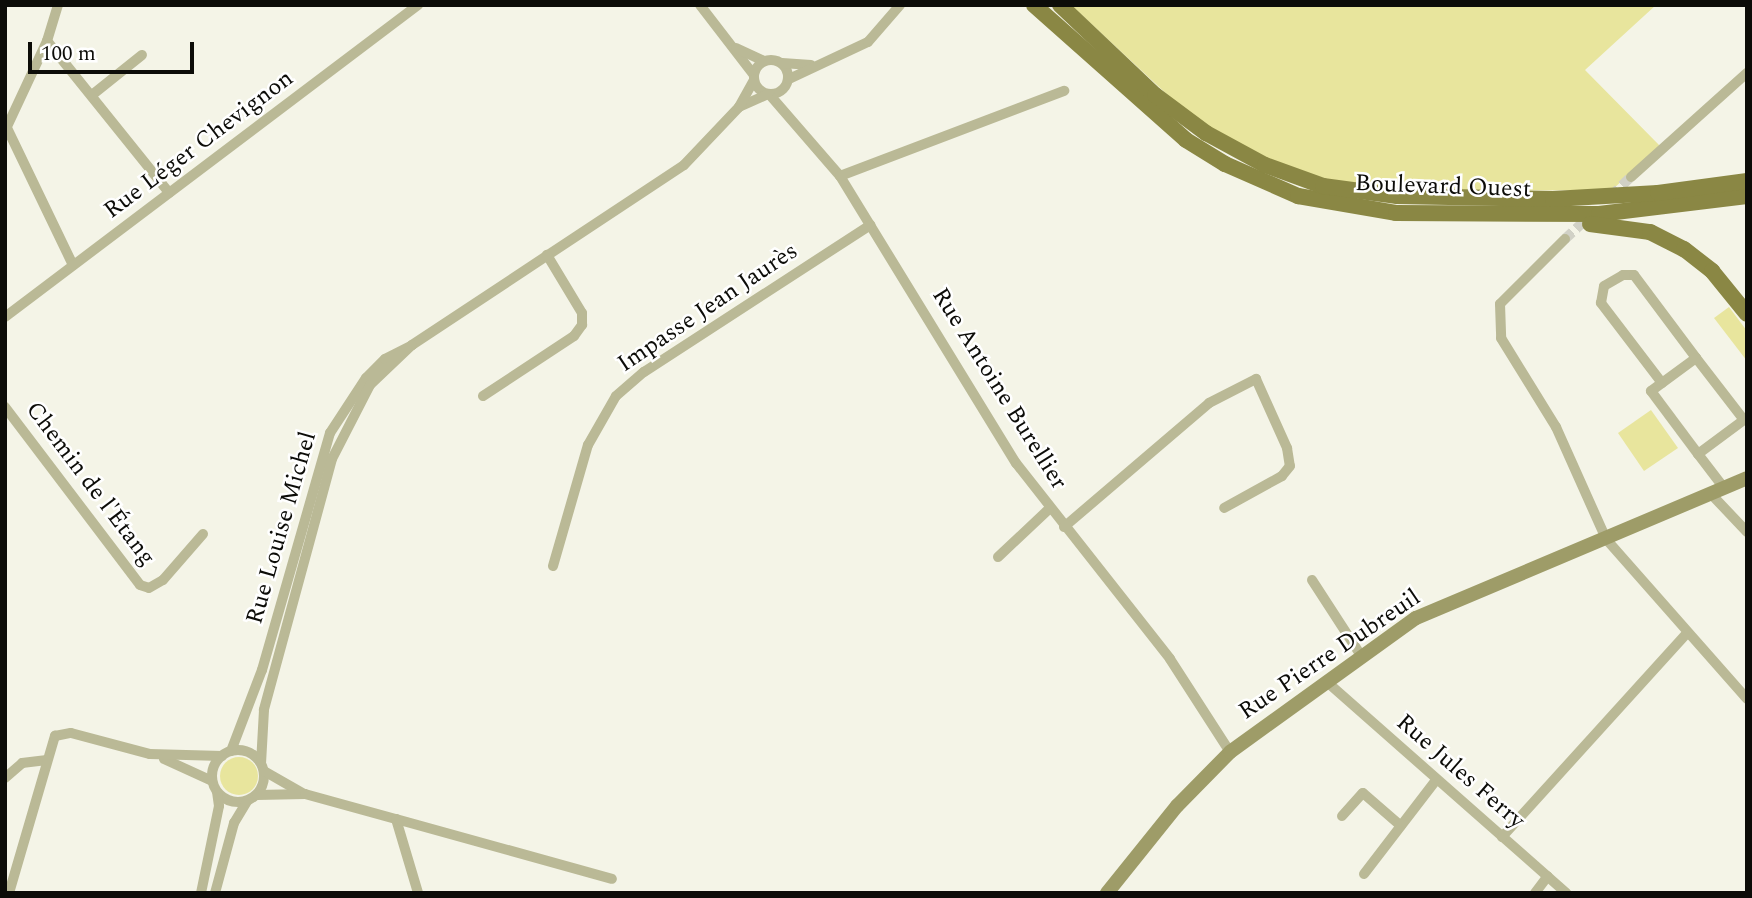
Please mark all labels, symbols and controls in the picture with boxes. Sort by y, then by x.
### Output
scale bar [32,28,198,72]
text: 100 m [41,38,96,70]
street label: Rue Léger Chevignon [99,64,299,226]
street label: Boulevard Ouest [1354,170,1532,204]
street label: Impasse Jean Jaurès [612,237,804,379]
street label: Rue Antoine Burellier [925,283,1073,495]
street label: Chemin de l'Étang [19,396,161,572]
street label: Rue Louise Michel [241,429,323,627]
street label: Rue Pierre Dubreuil [1234,584,1426,726]
street label: Rue Jules Ferry [1390,708,1530,836]

